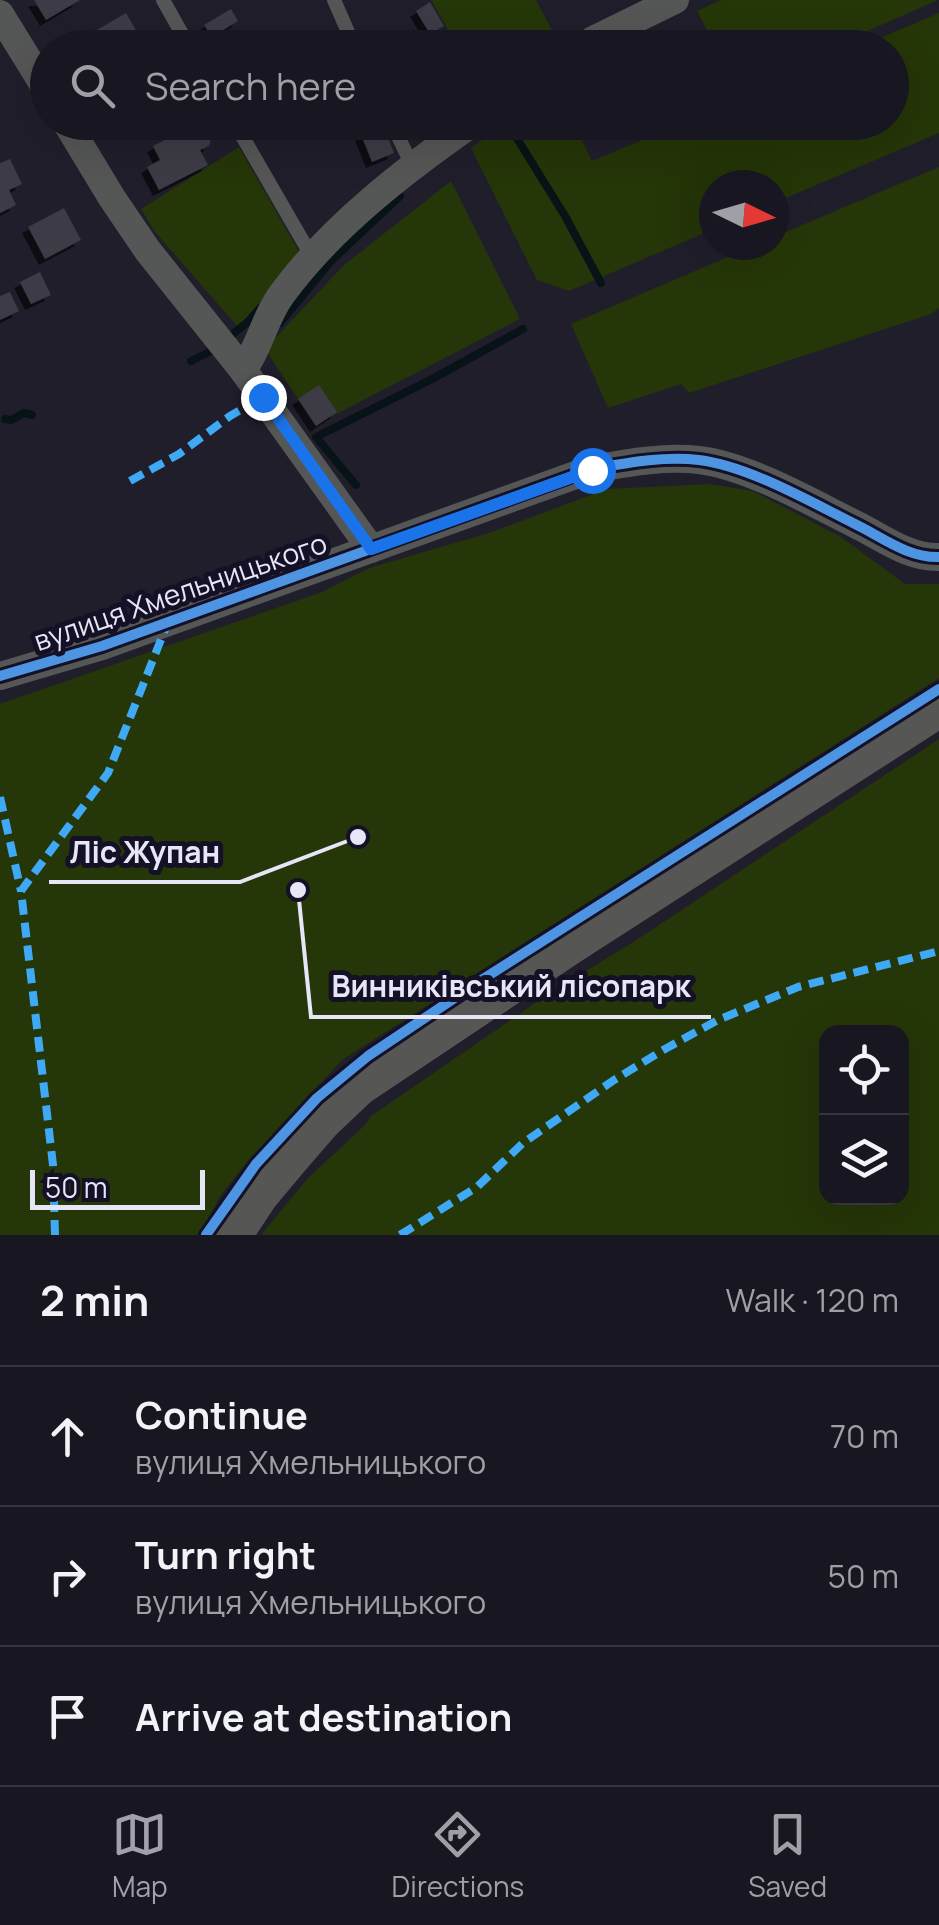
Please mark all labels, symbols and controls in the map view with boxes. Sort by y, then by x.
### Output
search box [30,30,909,140]
icon: search [65,58,120,113]
text: Search here [145,59,356,111]
north arrow [699,170,789,260]
route end [241,375,287,421]
route start [570,448,616,494]
street label: вулиця Хмельницького [29,523,331,659]
callout: Ліс Жупан [49,822,240,882]
text: Ліс Жупан [70,831,220,872]
callout: Винниківський лісопарк [311,957,711,1017]
text: Винниківський лісопарк [331,965,691,1006]
map controls [819,1025,909,1205]
button: locate [819,1025,909,1115]
button: layers [819,1115,909,1205]
scale bar [30,1165,205,1210]
text: 50 m [45,1168,108,1206]
text: 2 min [40,1271,149,1329]
text: Walk · 120 m [726,1278,899,1322]
text: Continue [135,1388,308,1440]
icon: ahead [40,1409,95,1464]
text: 70 m [830,1414,899,1458]
text: вулиця Хмельницького [135,1440,486,1484]
text: Turn right [135,1528,316,1580]
icon: right [40,1549,95,1604]
text: 50 m [827,1554,899,1598]
text: вулиця Хмельницького [135,1580,486,1624]
icon: arrive [40,1689,95,1744]
text: Arrive at destination [135,1690,512,1742]
tab: Map [112,1807,168,1905]
tab: Directions [392,1807,524,1905]
tab: Saved [748,1807,827,1905]

